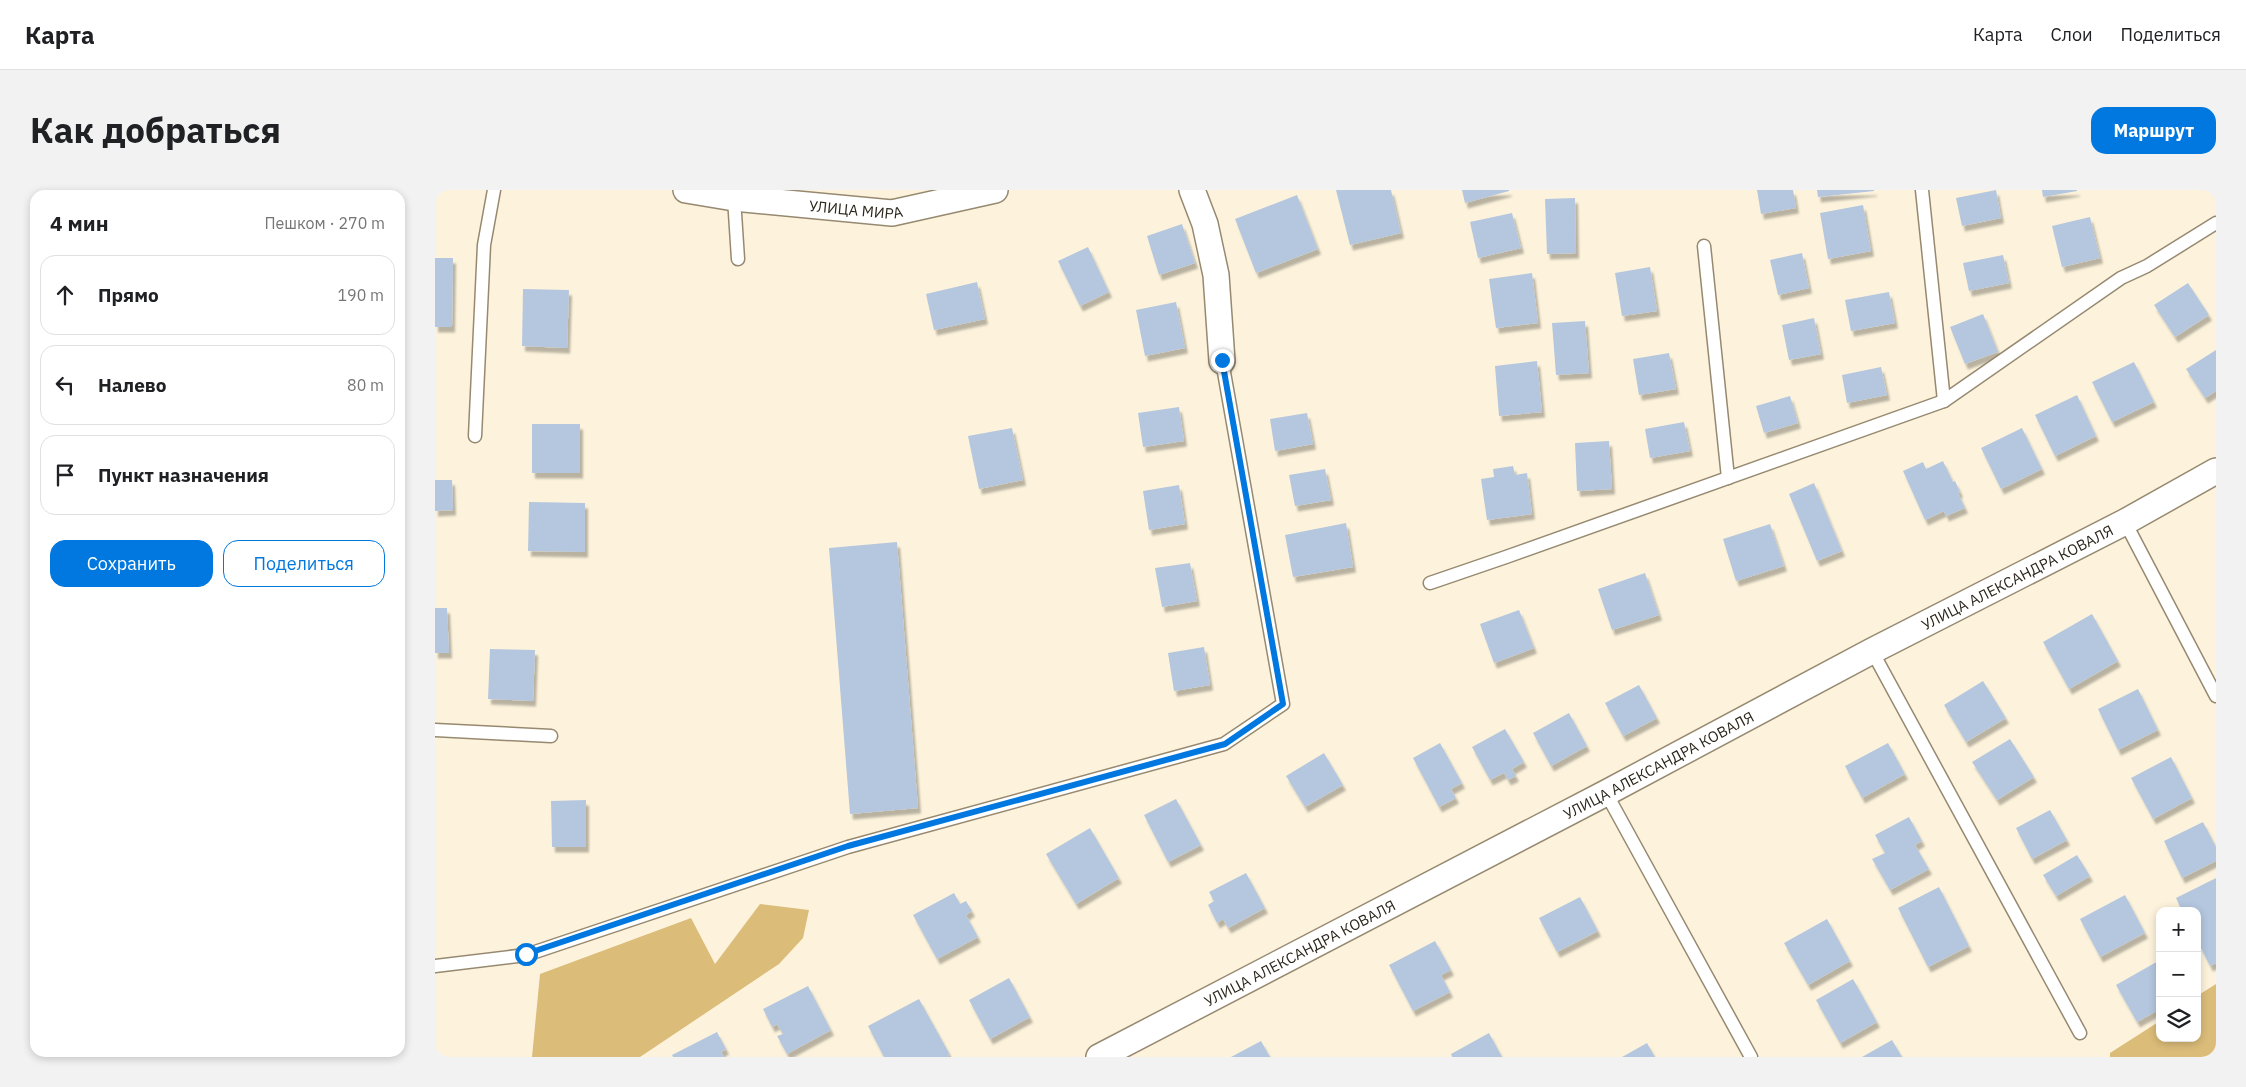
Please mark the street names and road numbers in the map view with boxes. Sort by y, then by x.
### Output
street label: УЛИЦА МИРА [808,196,905,223]
street label: УЛИЦА АЛЕКСАНДРА КОВАЛЯ [1918,520,2116,634]
street label: УЛИЦА АЛЕКСАНДРА КОВАЛЯ [1560,706,1757,823]
street label: УЛИЦА АЛЕКСАНДРА КОВАЛЯ [1201,895,1398,1010]

